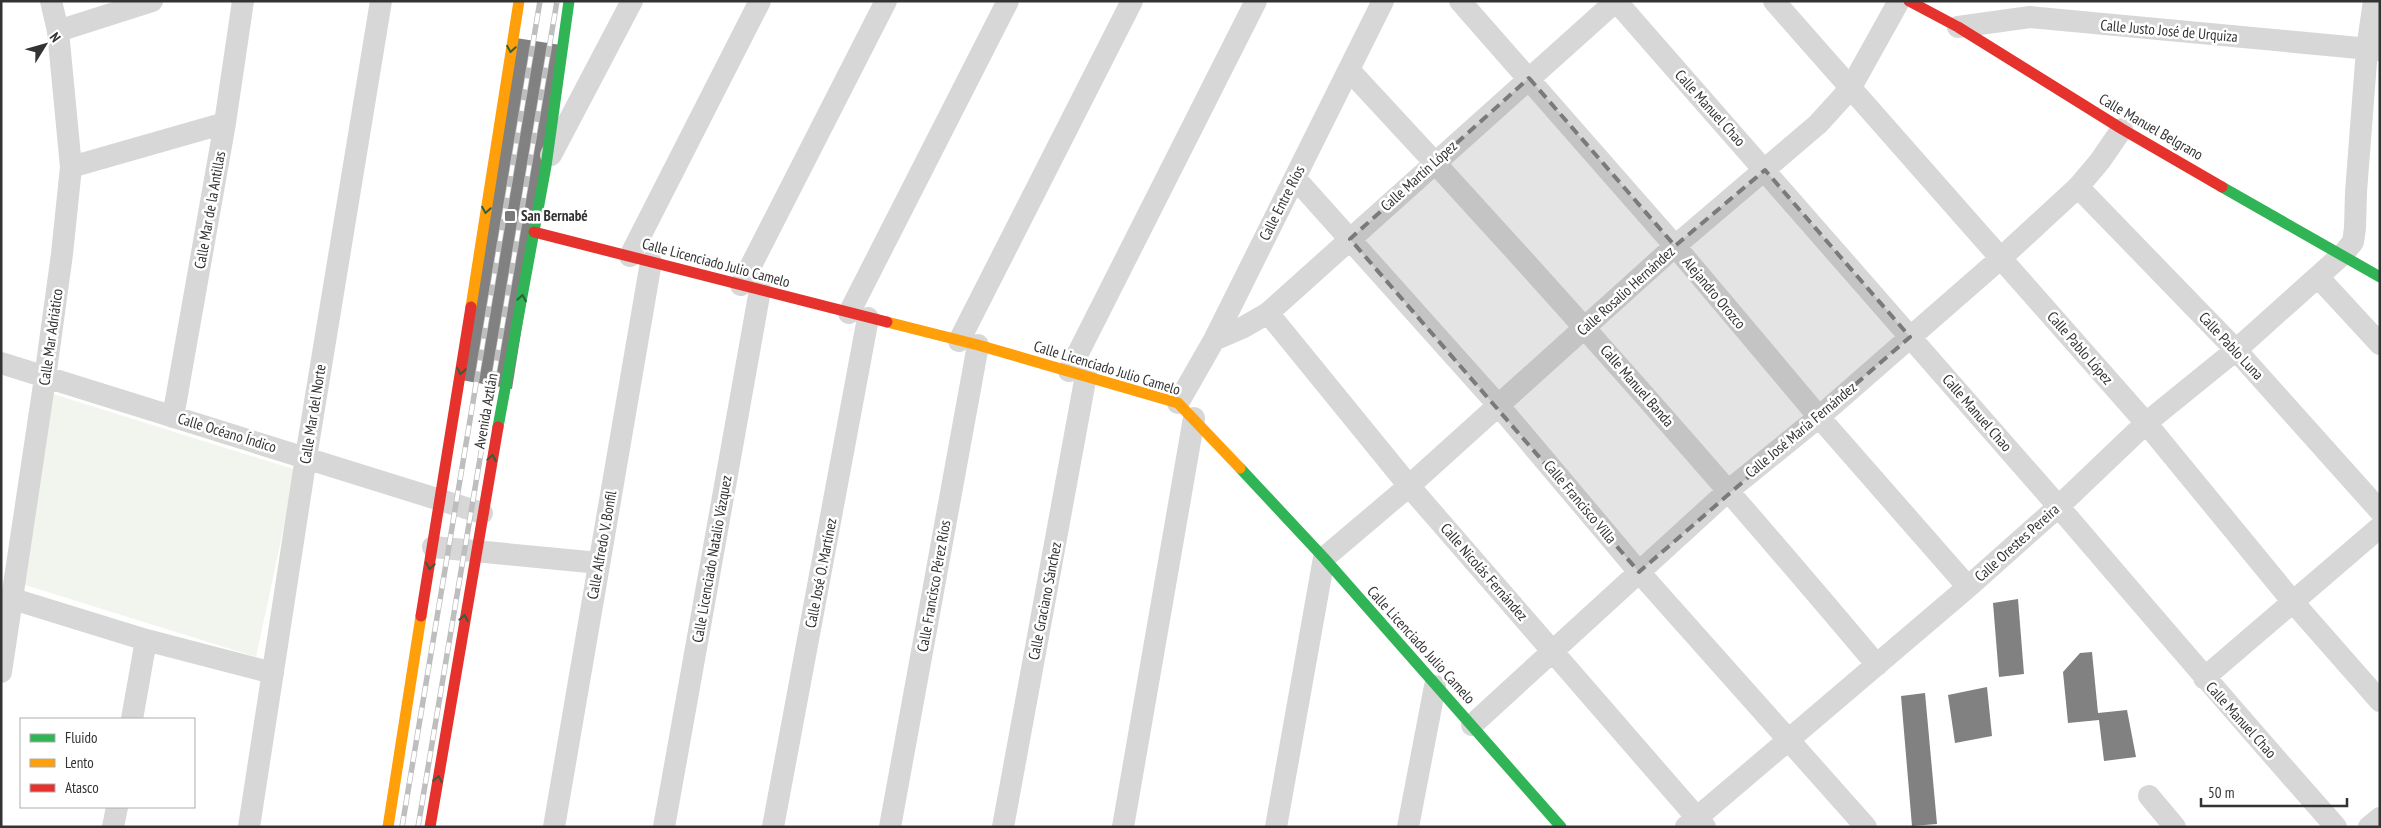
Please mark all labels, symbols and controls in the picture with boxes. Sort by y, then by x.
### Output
street label: Calle Justo José de Urquiza [2100,15,2239,46]
north arrow [20,20,70,70]
text: N [46,29,65,46]
one-way arrow [507,45,517,54]
street label: Calle Manuel Chao [1671,65,1750,150]
street label: Calle Manuel Belgrano [2096,89,2207,164]
street label: Calle Martín López [1377,136,1461,215]
street label: Calle Mar de la Antillas [190,150,229,270]
street label: Calle Entre Ríos [1255,162,1309,243]
one-way arrow [481,206,492,214]
place label: San Bernabé [521,206,588,225]
marker: San Bernabé [503,209,517,223]
street label: Calle Licenciado Julio Camelo [640,234,792,291]
street label: Calle Rosalio Hernández [1573,242,1679,340]
street label: Alejandro Orozco [1679,253,1750,333]
street label: Calle Mar Adriático [34,287,67,386]
one-way arrow [516,294,526,303]
street label: Calle Pablo López [2043,307,2117,388]
street label: Calle Pablo Luna [2195,308,2268,384]
street label: Calle Licenciado Julio Camelo [1032,336,1183,399]
street label: Calle Manuel Banda [1597,341,1678,431]
street label: Calle Mar del Norte [295,363,330,465]
one-way arrow [456,367,467,375]
street label: Calle Manuel Chao [1939,370,2016,455]
street label: Avenida Aztlán [470,372,501,450]
street label: Calle José María Fernández [1741,378,1860,482]
street label: Calle Océano Índico [175,408,279,457]
one-way arrow [487,454,497,463]
street label: Calle Francisco Villa [1540,456,1621,547]
street label: Calle Licenciado Natalio Vázquez [687,474,736,644]
street label: Calle Alfredo V. Bonfil [583,489,621,601]
street label: Calle Orestes Pereira [1970,500,2063,586]
street label: Calle José O. Martínez [801,516,840,630]
street label: Calle Francisco Pérez Ríos [913,519,954,653]
street label: Calle Nicolás Fernández [1437,519,1532,624]
street label: Calle Graciano Sánchez [1024,540,1065,662]
one-way arrow [426,561,436,570]
street label: Calle Licenciado Julio Camelo [1363,582,1479,708]
one-way arrow [459,614,469,623]
street label: Calle Manuel Chao [2202,677,2281,762]
legend [20,718,195,808]
text: Fluido [65,728,97,747]
text: Lento [65,753,94,772]
one-way arrow [432,774,442,783]
scale bar [2201,776,2347,808]
text: Atasco [65,778,99,797]
text: 50 m [2208,783,2234,802]

